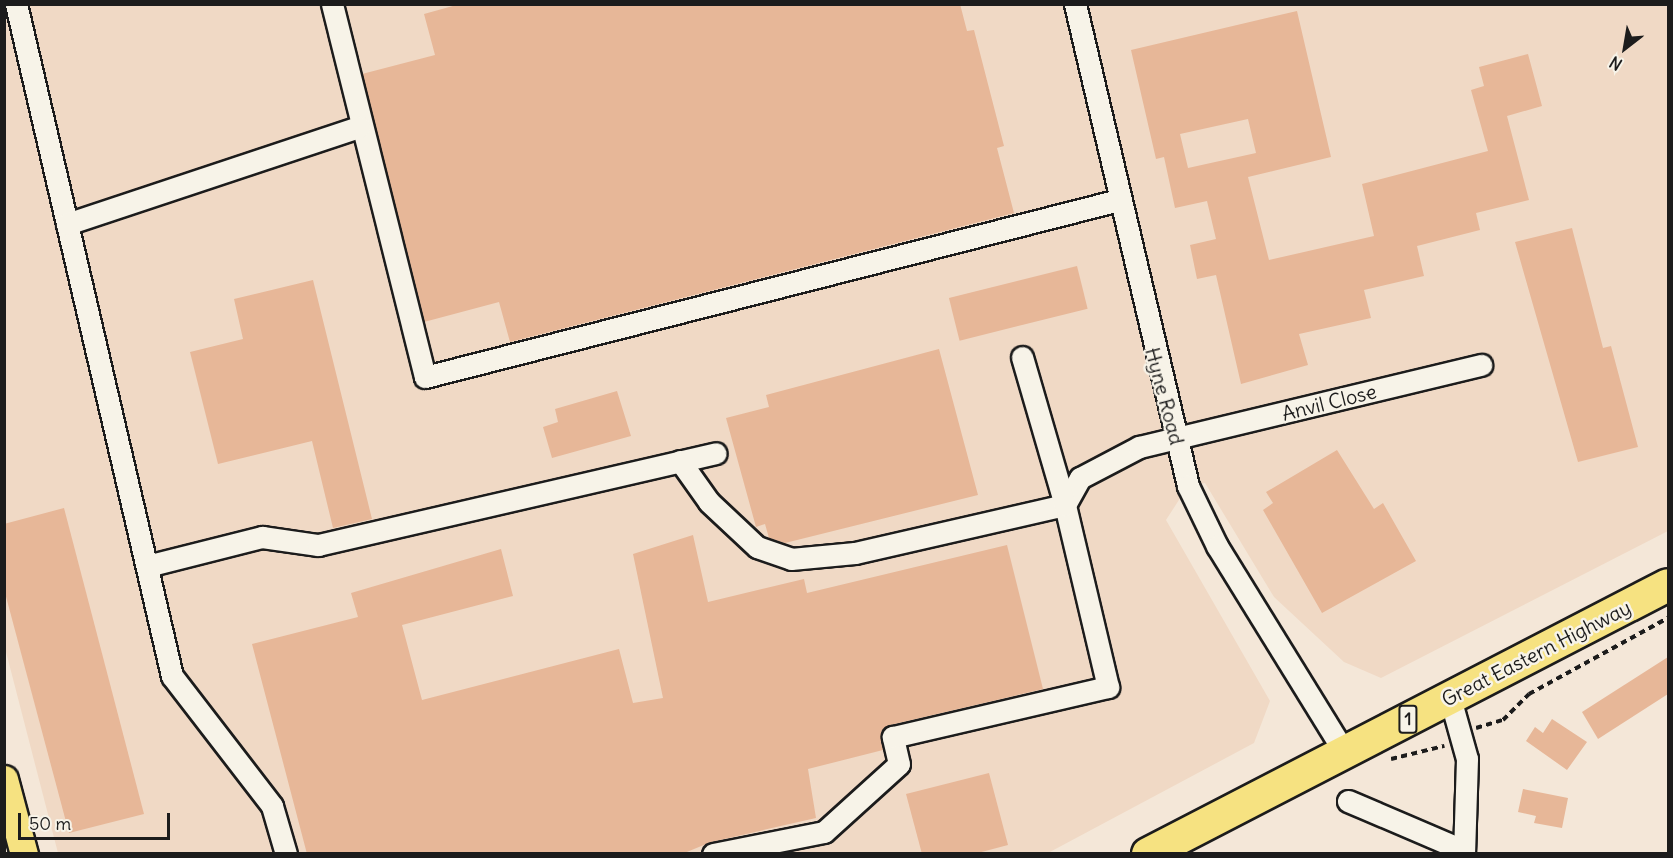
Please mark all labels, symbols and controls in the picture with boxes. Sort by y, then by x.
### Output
north arrow [1595,18,1655,78]
text: N [1606,52,1626,75]
street label: Hyne Road [1141,345,1189,447]
street label: Anvil Close [1279,379,1379,425]
street label: Great Eastern Highway [1437,595,1635,711]
road number: 1 [1398,704,1418,734]
scale bar [21,801,172,839]
text: 50 m [29,812,71,835]

